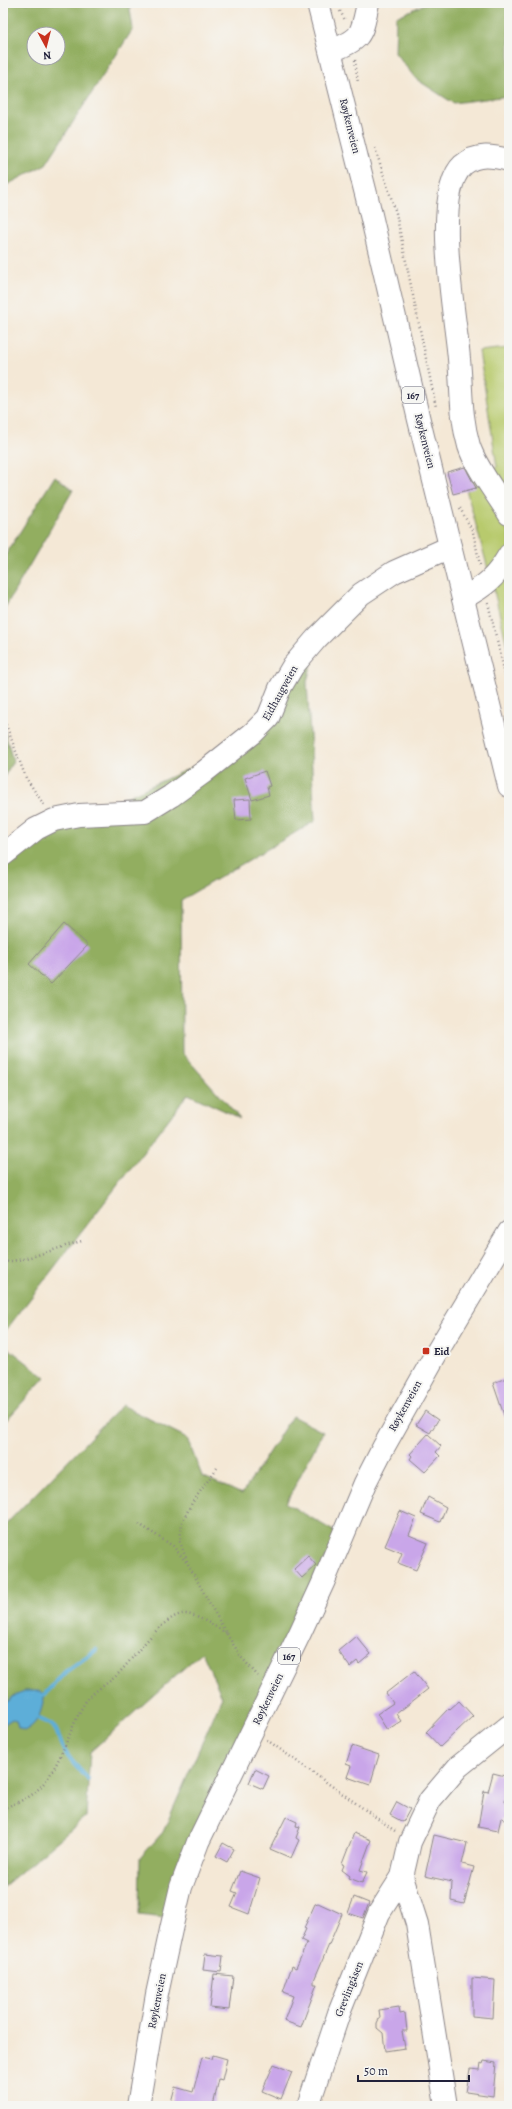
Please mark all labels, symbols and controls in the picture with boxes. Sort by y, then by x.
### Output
north arrow [26,26,66,66]
text: N [42,47,52,63]
street label: Røykenveien [336,97,364,155]
road number: 167 [402,387,424,403]
street label: Røykenveien [411,412,439,470]
street label: Eidhaugveien [259,663,301,723]
place label: Eid [434,1344,450,1359]
marker: Eid [421,1346,431,1356]
street label: Røykenveien [385,1378,425,1434]
road number: 167 [278,1648,300,1664]
street label: Røykenveien [249,1670,287,1728]
street label: Grevlingåsen [331,1959,367,2019]
street label: Røykenveien [144,1972,170,2030]
scale bar [358,2057,469,2083]
text: 50 m [364,2063,388,2079]

